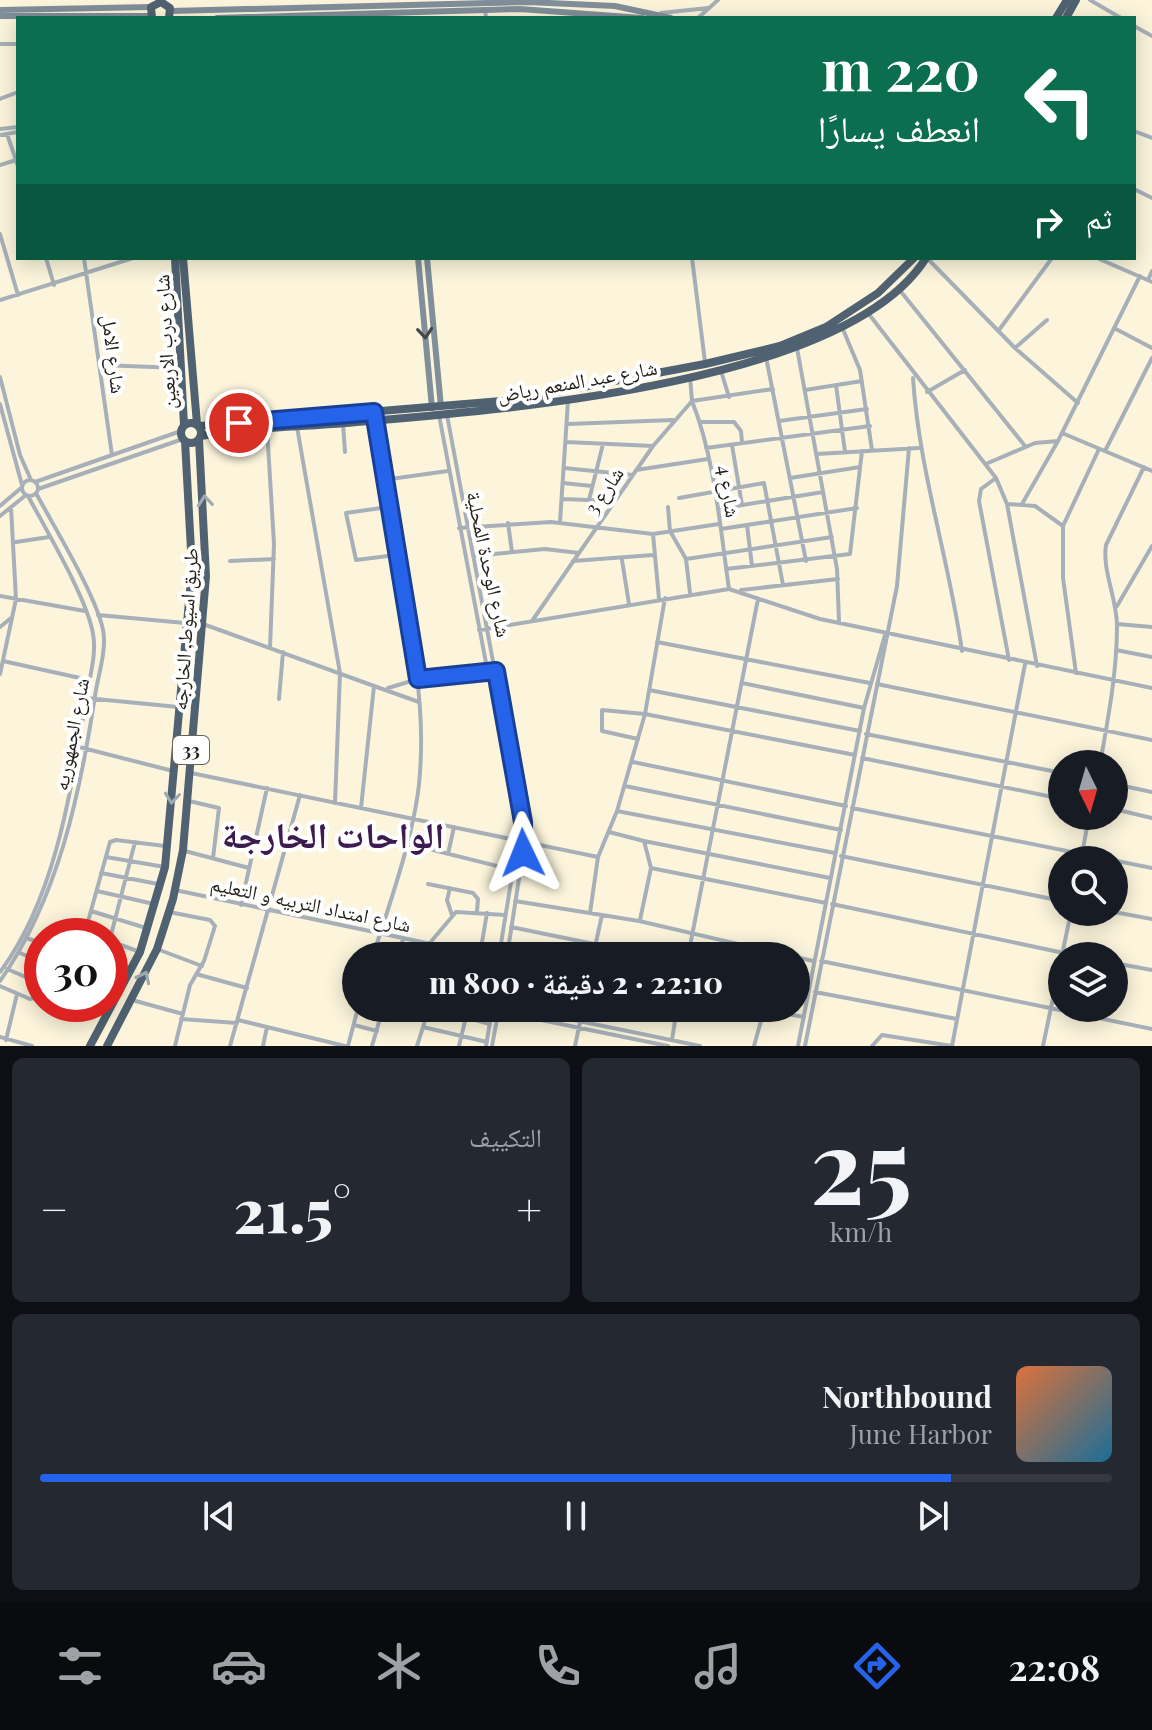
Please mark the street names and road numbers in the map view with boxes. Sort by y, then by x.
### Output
street label: شارع درب الاربعين [147,274,182,410]
street label: شارع الامل [96,313,133,395]
street label: شارع عبد المنعم رياض [495,353,659,409]
street label: شارع 3 [577,461,630,520]
street label: شارع 4 [711,463,748,520]
street label: شارع الوحدة المحلية [460,489,519,640]
street label: طريق اسيوط, الخارجه [165,547,203,711]
street label: شارع الجمهوريه [46,675,95,793]
road number: 33 [173,736,209,764]
street label: شارع امتداد التربيه و التعليم [208,869,414,939]

